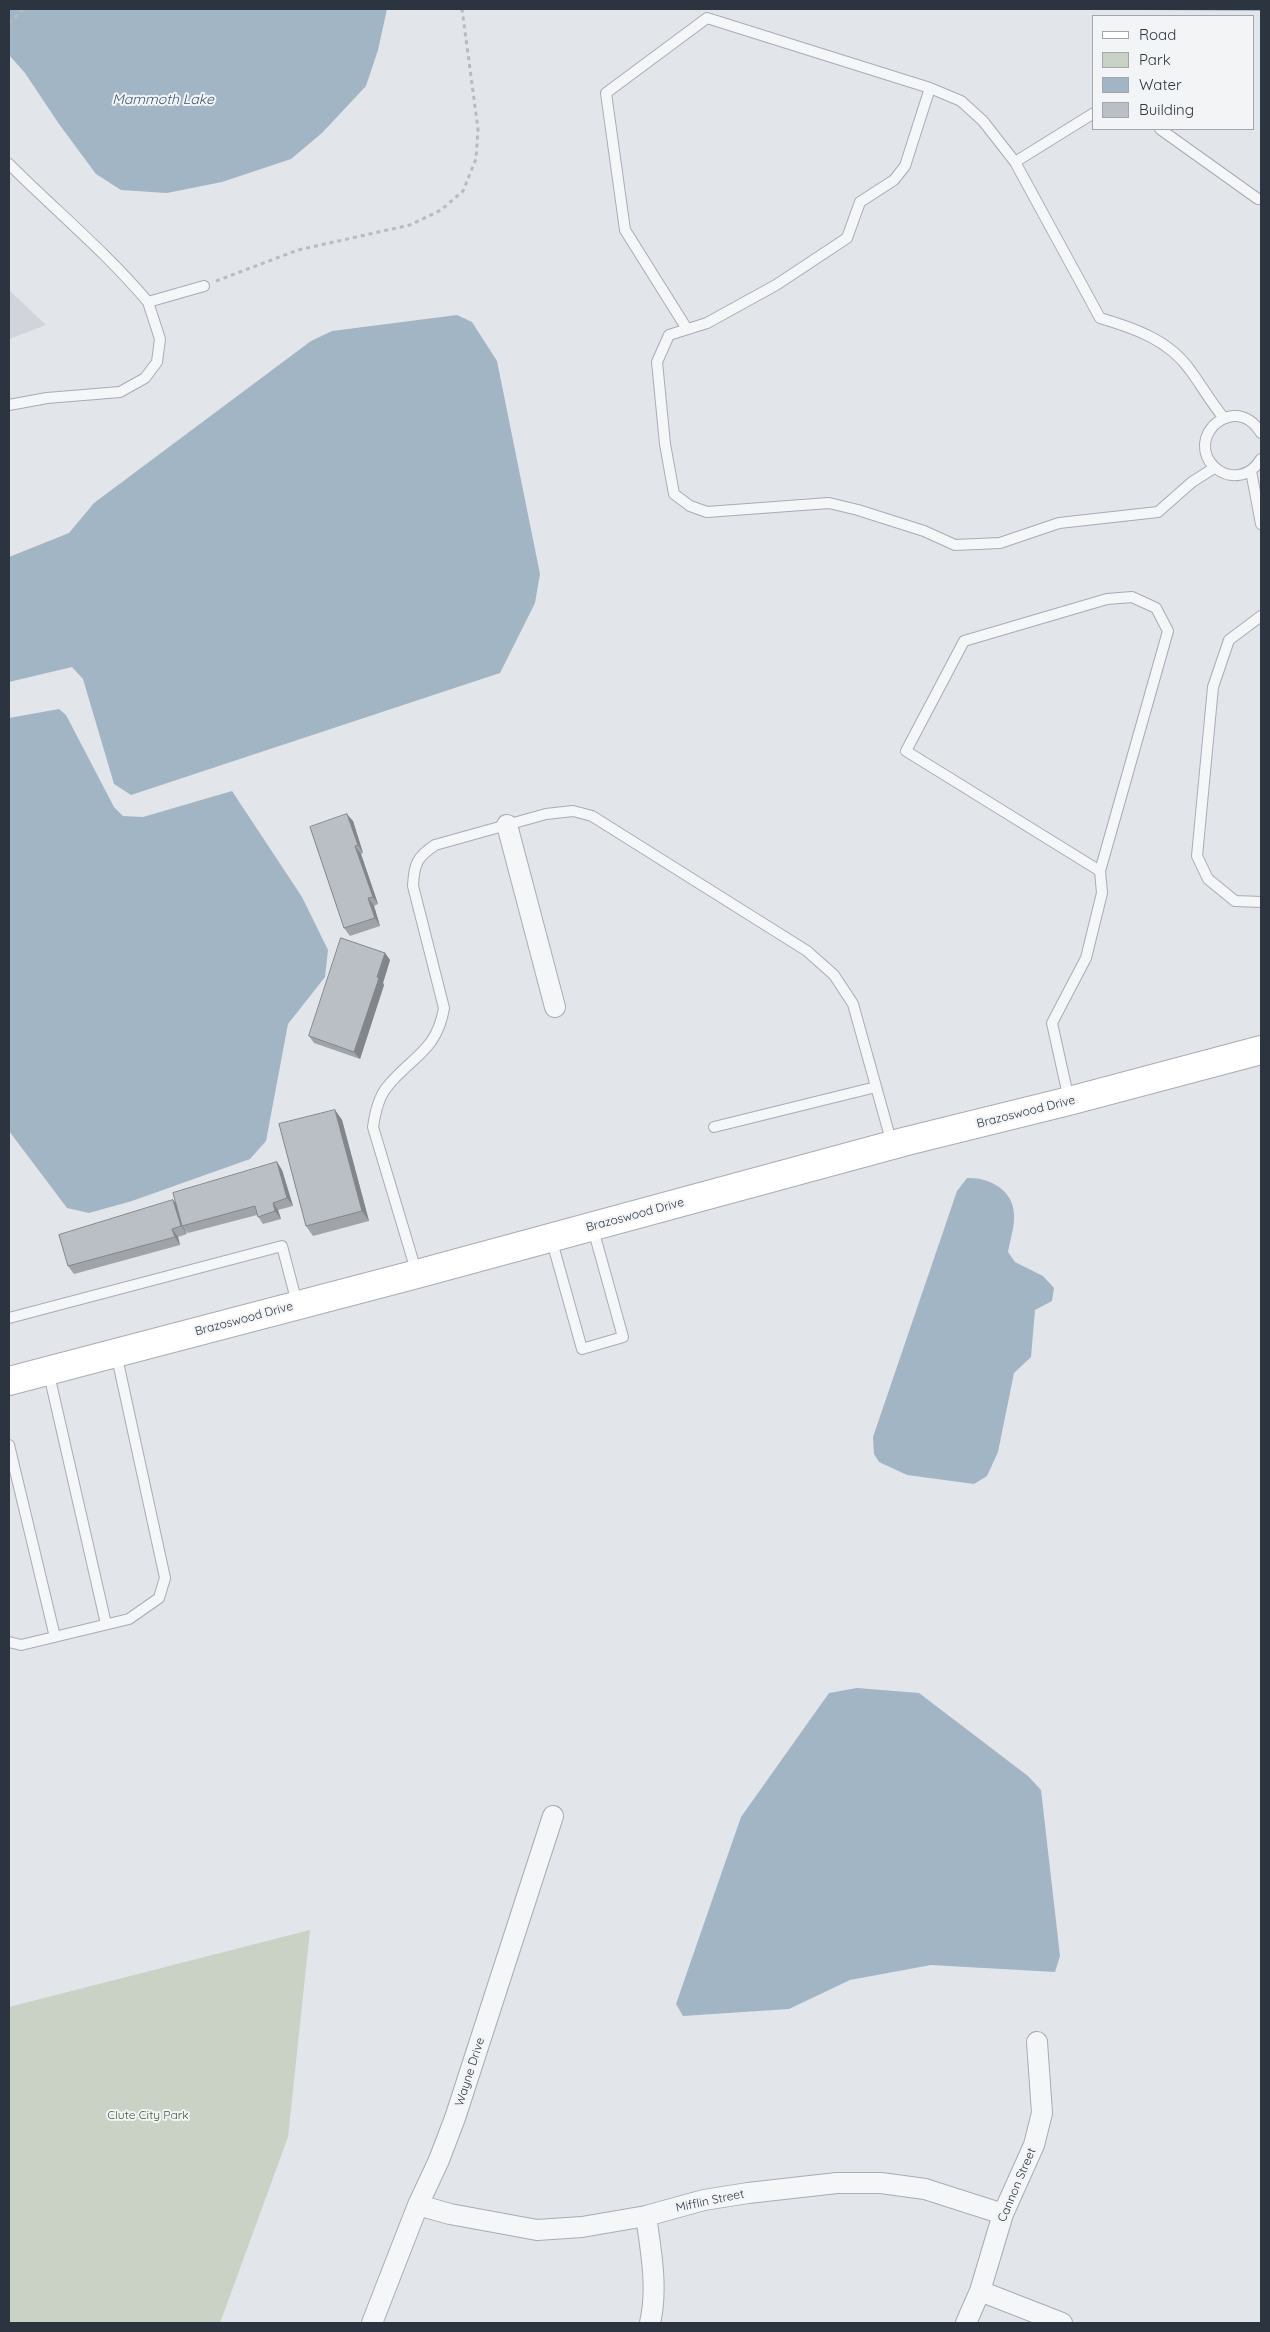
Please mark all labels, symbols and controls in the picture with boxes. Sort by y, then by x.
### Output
legend [1092,15,1255,130]
text: Road [1139,25,1176,44]
text: Park [1139,50,1171,69]
text: Water [1139,75,1182,94]
water label: Mammoth Lake [112,92,214,108]
text: Building [1139,100,1194,119]
street label: Brazoswood Drive [975,1093,1077,1131]
street label: Brazoswood Drive [584,1195,686,1235]
street label: Brazoswood Drive [193,1299,295,1339]
street label: Wayne Drive [452,2036,488,2108]
park label: Clute City Park [107,2108,189,2122]
street label: Cannon Street [995,2146,1039,2224]
street label: Mifflin Street [675,2187,745,2215]

